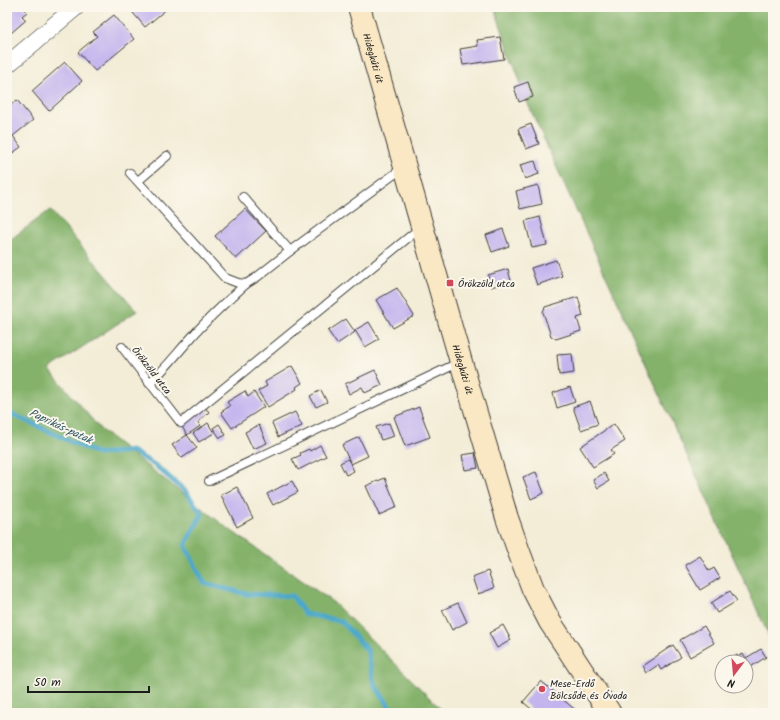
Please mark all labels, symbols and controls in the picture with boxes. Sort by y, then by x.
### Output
street label: Hidegkúti út [358,31,388,85]
place label: Örökzöld utca [458,276,515,292]
marker: Örökzöld utca [445,278,455,288]
street label: Örökzöld utca [127,343,175,398]
street label: Hidegkúti út [447,343,477,397]
water label: Paprikás-patak [26,404,97,450]
north arrow [714,654,754,694]
scale bar [28,668,149,694]
text: 50 m [34,673,61,692]
text: N [726,673,737,692]
place label: Mese-Erdő Bölcsőde és Óvoda [550,676,628,704]
marker: Mese-Erdő Bölcsőde és Óvoda [537,684,547,694]

